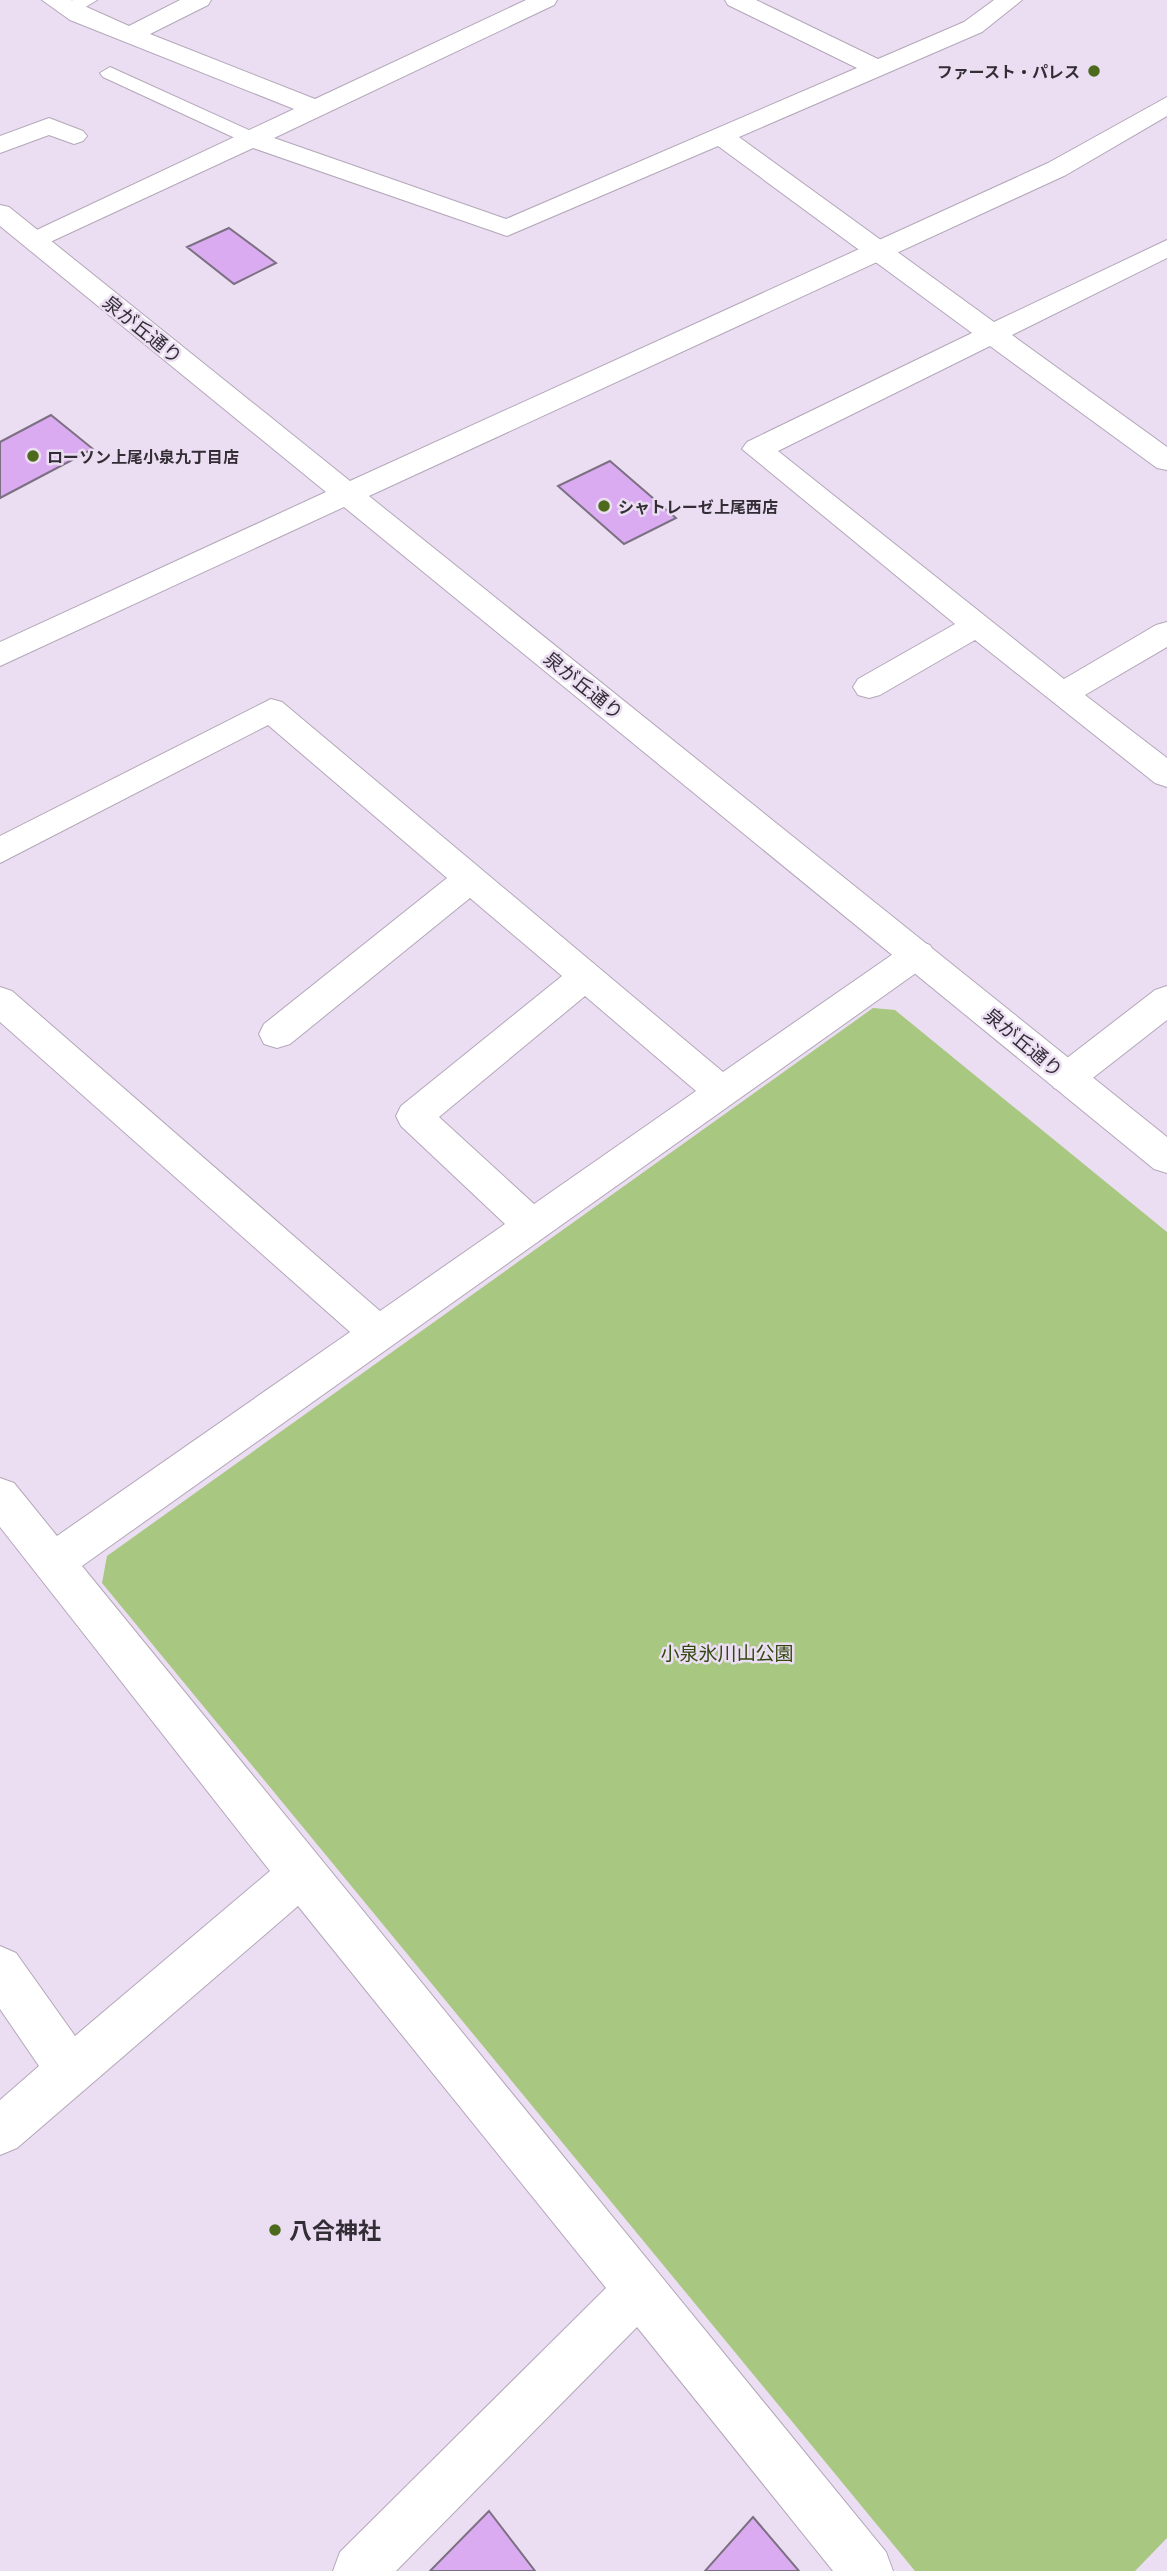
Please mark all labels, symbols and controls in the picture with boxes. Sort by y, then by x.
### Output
place label: ファースト・パレス [937,62,1080,81]
marker: ファースト・パレス [1086,63,1102,79]
street label: 泉が丘通り [99,290,187,368]
place label: ローソン上尾小泉九丁目店 [47,447,239,466]
marker: ローソン上尾小泉九丁目店 [25,448,41,464]
place label: シャトレーゼ上尾西店 [618,497,778,516]
marker: シャトレーゼ上尾西店 [596,498,612,514]
street label: 泉が丘通り [540,646,628,724]
street label: 泉が丘通り [980,1003,1068,1081]
park label: 小泉氷川山公園 [660,1641,794,1664]
place label: 八合神社 [289,2216,381,2244]
marker: 八合神社 [267,2222,283,2238]

